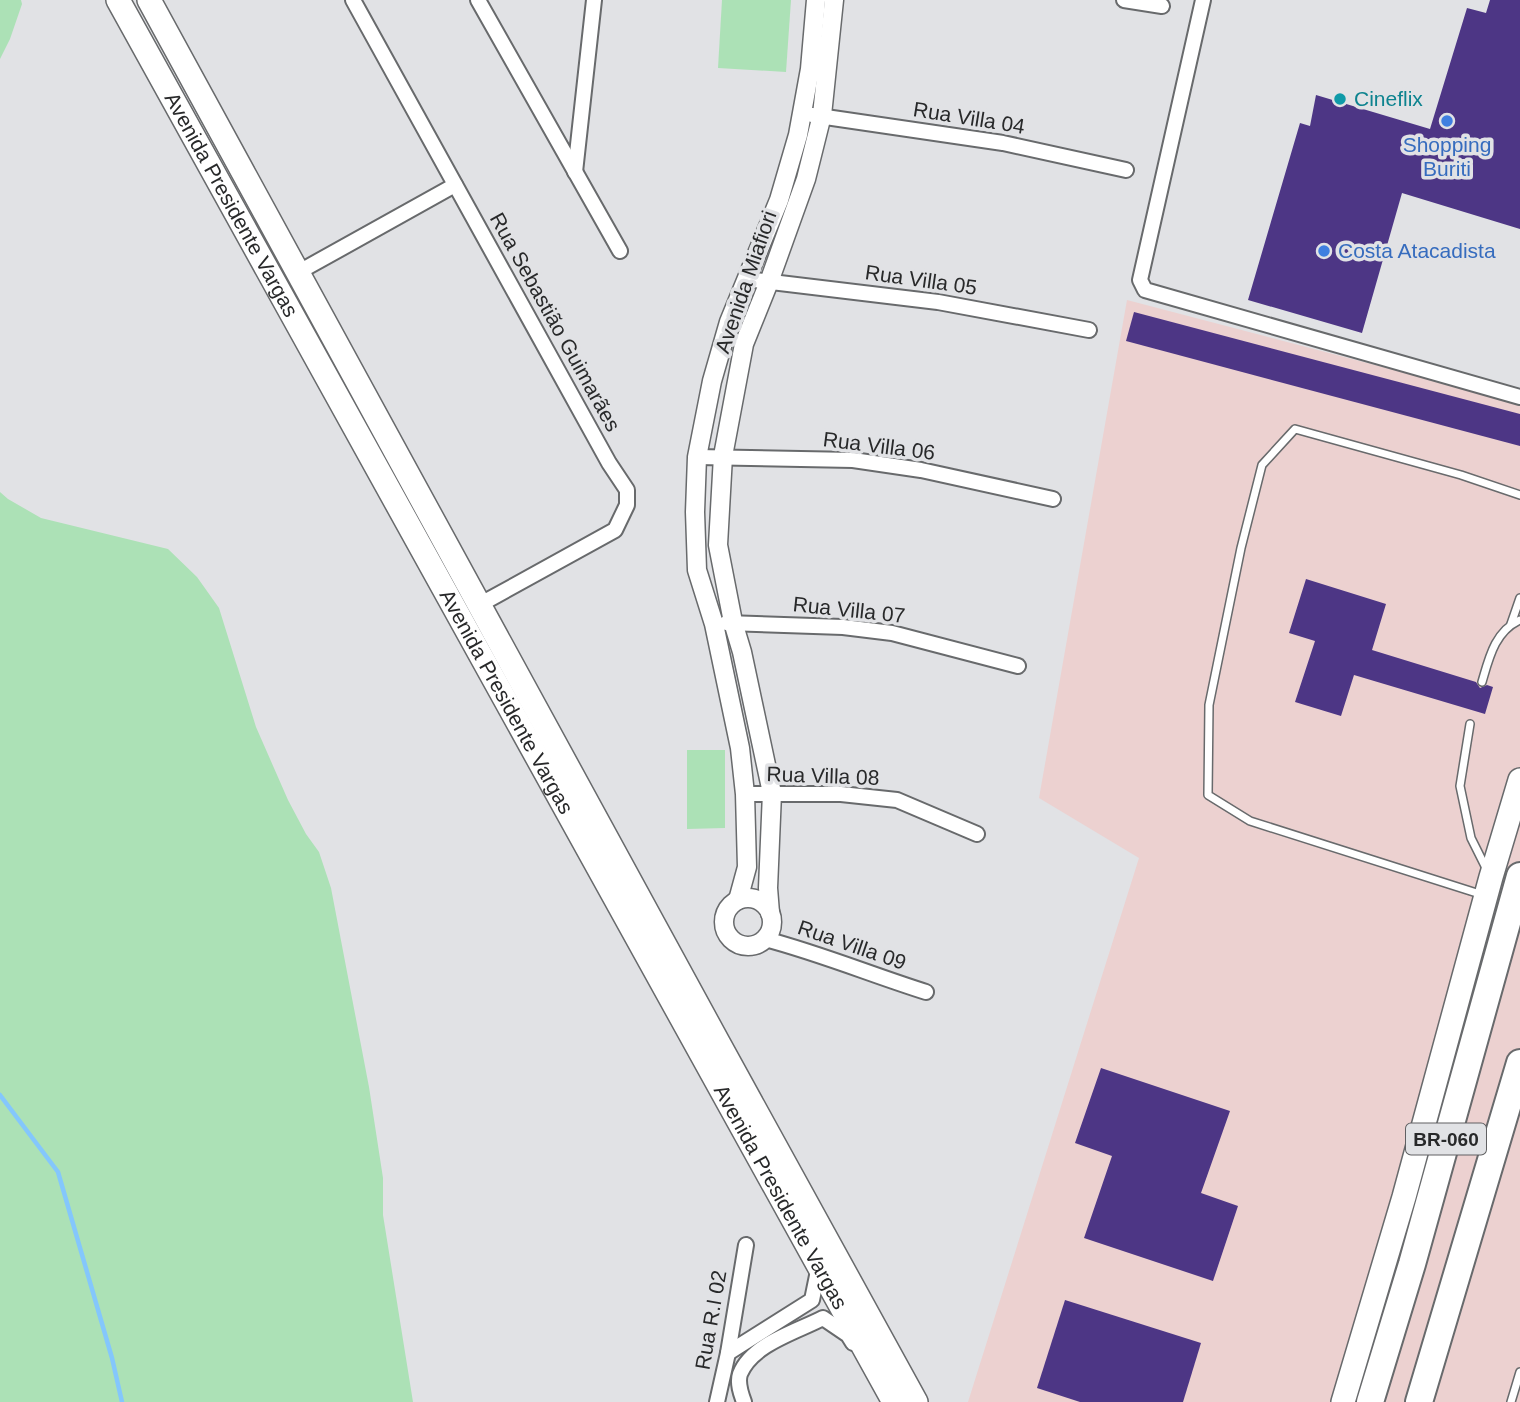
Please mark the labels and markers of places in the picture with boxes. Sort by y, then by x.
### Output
place label: Cineflix [1354,87,1423,110]
marker: Cineflix [1332,91,1348,107]
marker: Shopping Buriti [1439,113,1455,129]
place label: Shopping Buriti [1403,133,1491,180]
place label: Costa Atacadista [1338,239,1496,262]
marker: Costa Atacadista [1316,243,1332,259]

